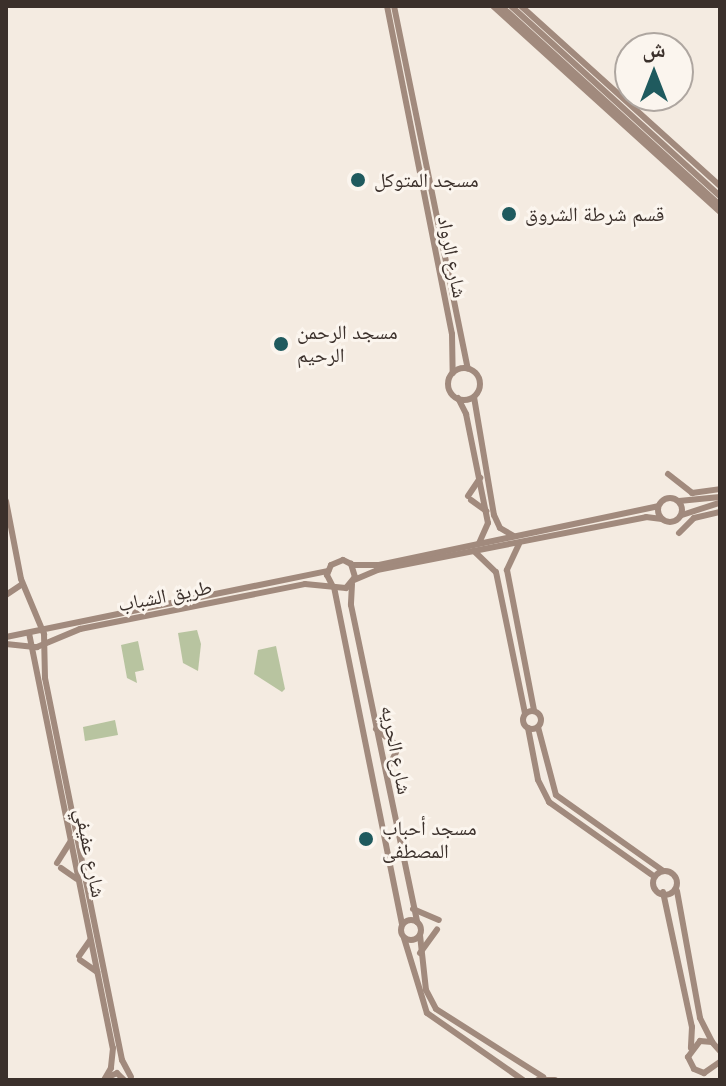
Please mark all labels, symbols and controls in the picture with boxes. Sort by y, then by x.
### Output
north arrow [614,32,694,112]
text: ش [642,37,666,62]
place label: مسجد المتوكل [374,168,479,192]
marker: مسجد المتوكل [349,171,367,189]
place label: قسم شرطة الشروق [525,202,664,226]
marker: قسم شرطة الشروق [500,205,518,223]
street label: شارع الرواد [432,214,472,300]
place label: مسجد الرحمن الرحيم [297,320,397,367]
marker: مسجد الرحمن الرحيم [272,335,290,353]
street label: طريق الشباب [116,575,214,617]
street label: شارع الحريه [376,704,416,796]
street label: شارع عفيفي [70,806,110,900]
place label: مسجد أحباب المصطفى [382,816,477,863]
marker: مسجد أحباب المصطفى [357,830,375,848]

